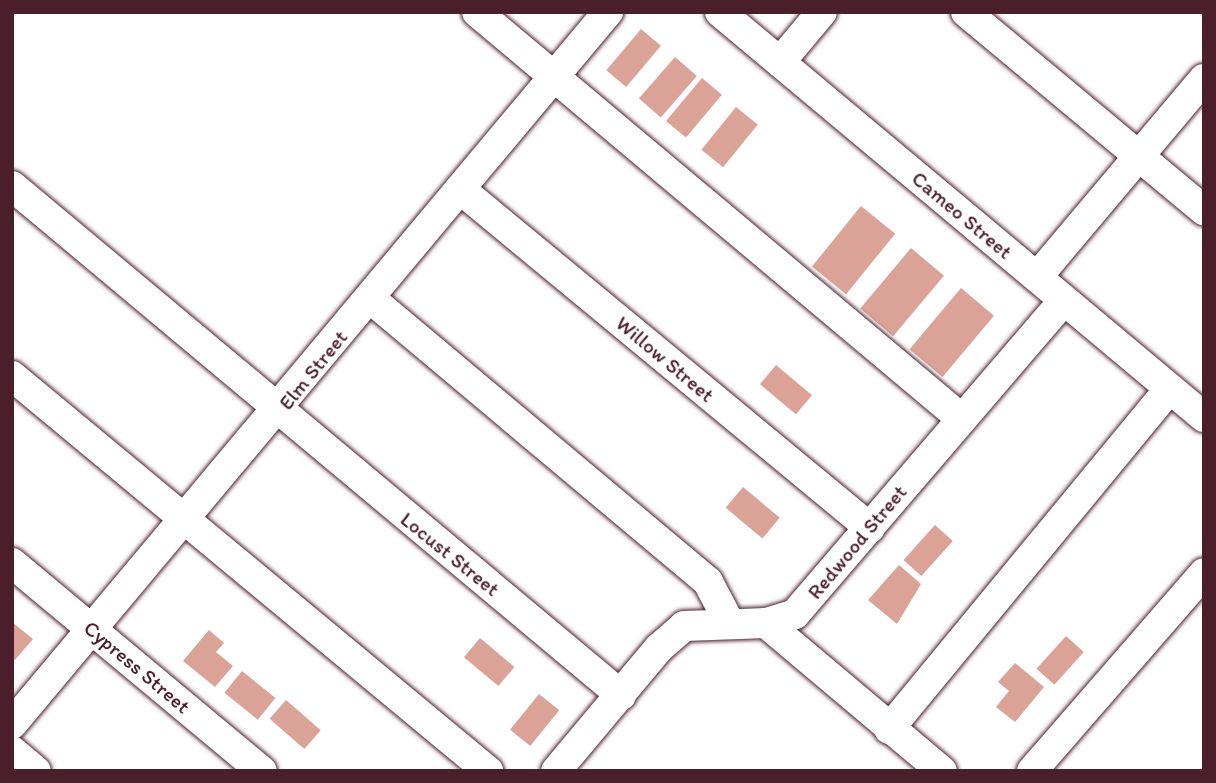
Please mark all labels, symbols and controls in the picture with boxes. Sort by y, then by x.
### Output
street label: Cameo Street [907,166,1017,264]
street label: Willow Street [611,311,719,407]
street label: Elm Street [273,325,353,415]
street label: Redwood Street [802,480,912,604]
street label: Locust Street [395,506,505,602]
street label: Cypress Street [79,615,195,719]

